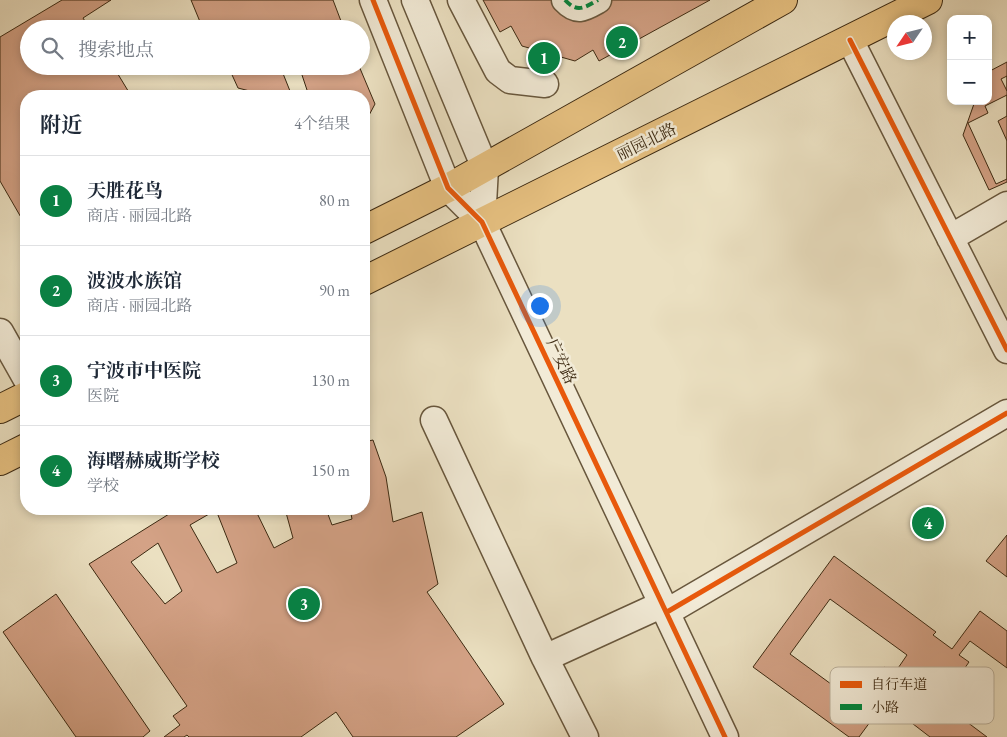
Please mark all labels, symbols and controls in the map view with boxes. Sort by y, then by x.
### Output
north arrow [887,15,932,60]
map controls [947,15,992,105]
button: + [947,15,992,60]
search box [20,20,370,75]
pin: 2 [606,23,638,61]
icon: search [38,34,66,62]
text: 搜索地点 [78,37,154,62]
pin: 1 [528,39,560,77]
button: − [947,60,992,105]
text: 附近 [40,111,82,138]
text: 4个结果 [294,113,350,134]
street label: 丽园北路 [613,118,680,165]
text: 天胜花鸟 [87,178,163,203]
text: 1 [52,190,60,211]
text: 80 m [319,190,350,211]
text: 商店 · 丽园北路 [87,205,193,226]
text: 波波水族馆 [87,268,182,293]
text: 2 [52,280,60,301]
text: 90 m [319,280,350,301]
your location [527,293,553,319]
text: 商店 · 丽园北路 [87,295,193,316]
street label: 广安路 [542,335,581,387]
text: 宁波市中医院 [87,358,201,383]
text: 3 [52,370,60,391]
text: 130 m [311,370,350,391]
text: 医院 [87,385,119,406]
text: 海曙赫威斯学校 [87,448,220,473]
text: 4 [52,460,60,481]
text: 150 m [311,460,350,481]
text: 学校 [87,475,119,496]
pin: 4 [912,504,944,542]
pin: 3 [288,585,320,623]
legend [830,667,994,724]
text: 自行车道 [871,675,927,693]
text: 小路 [871,698,899,716]

